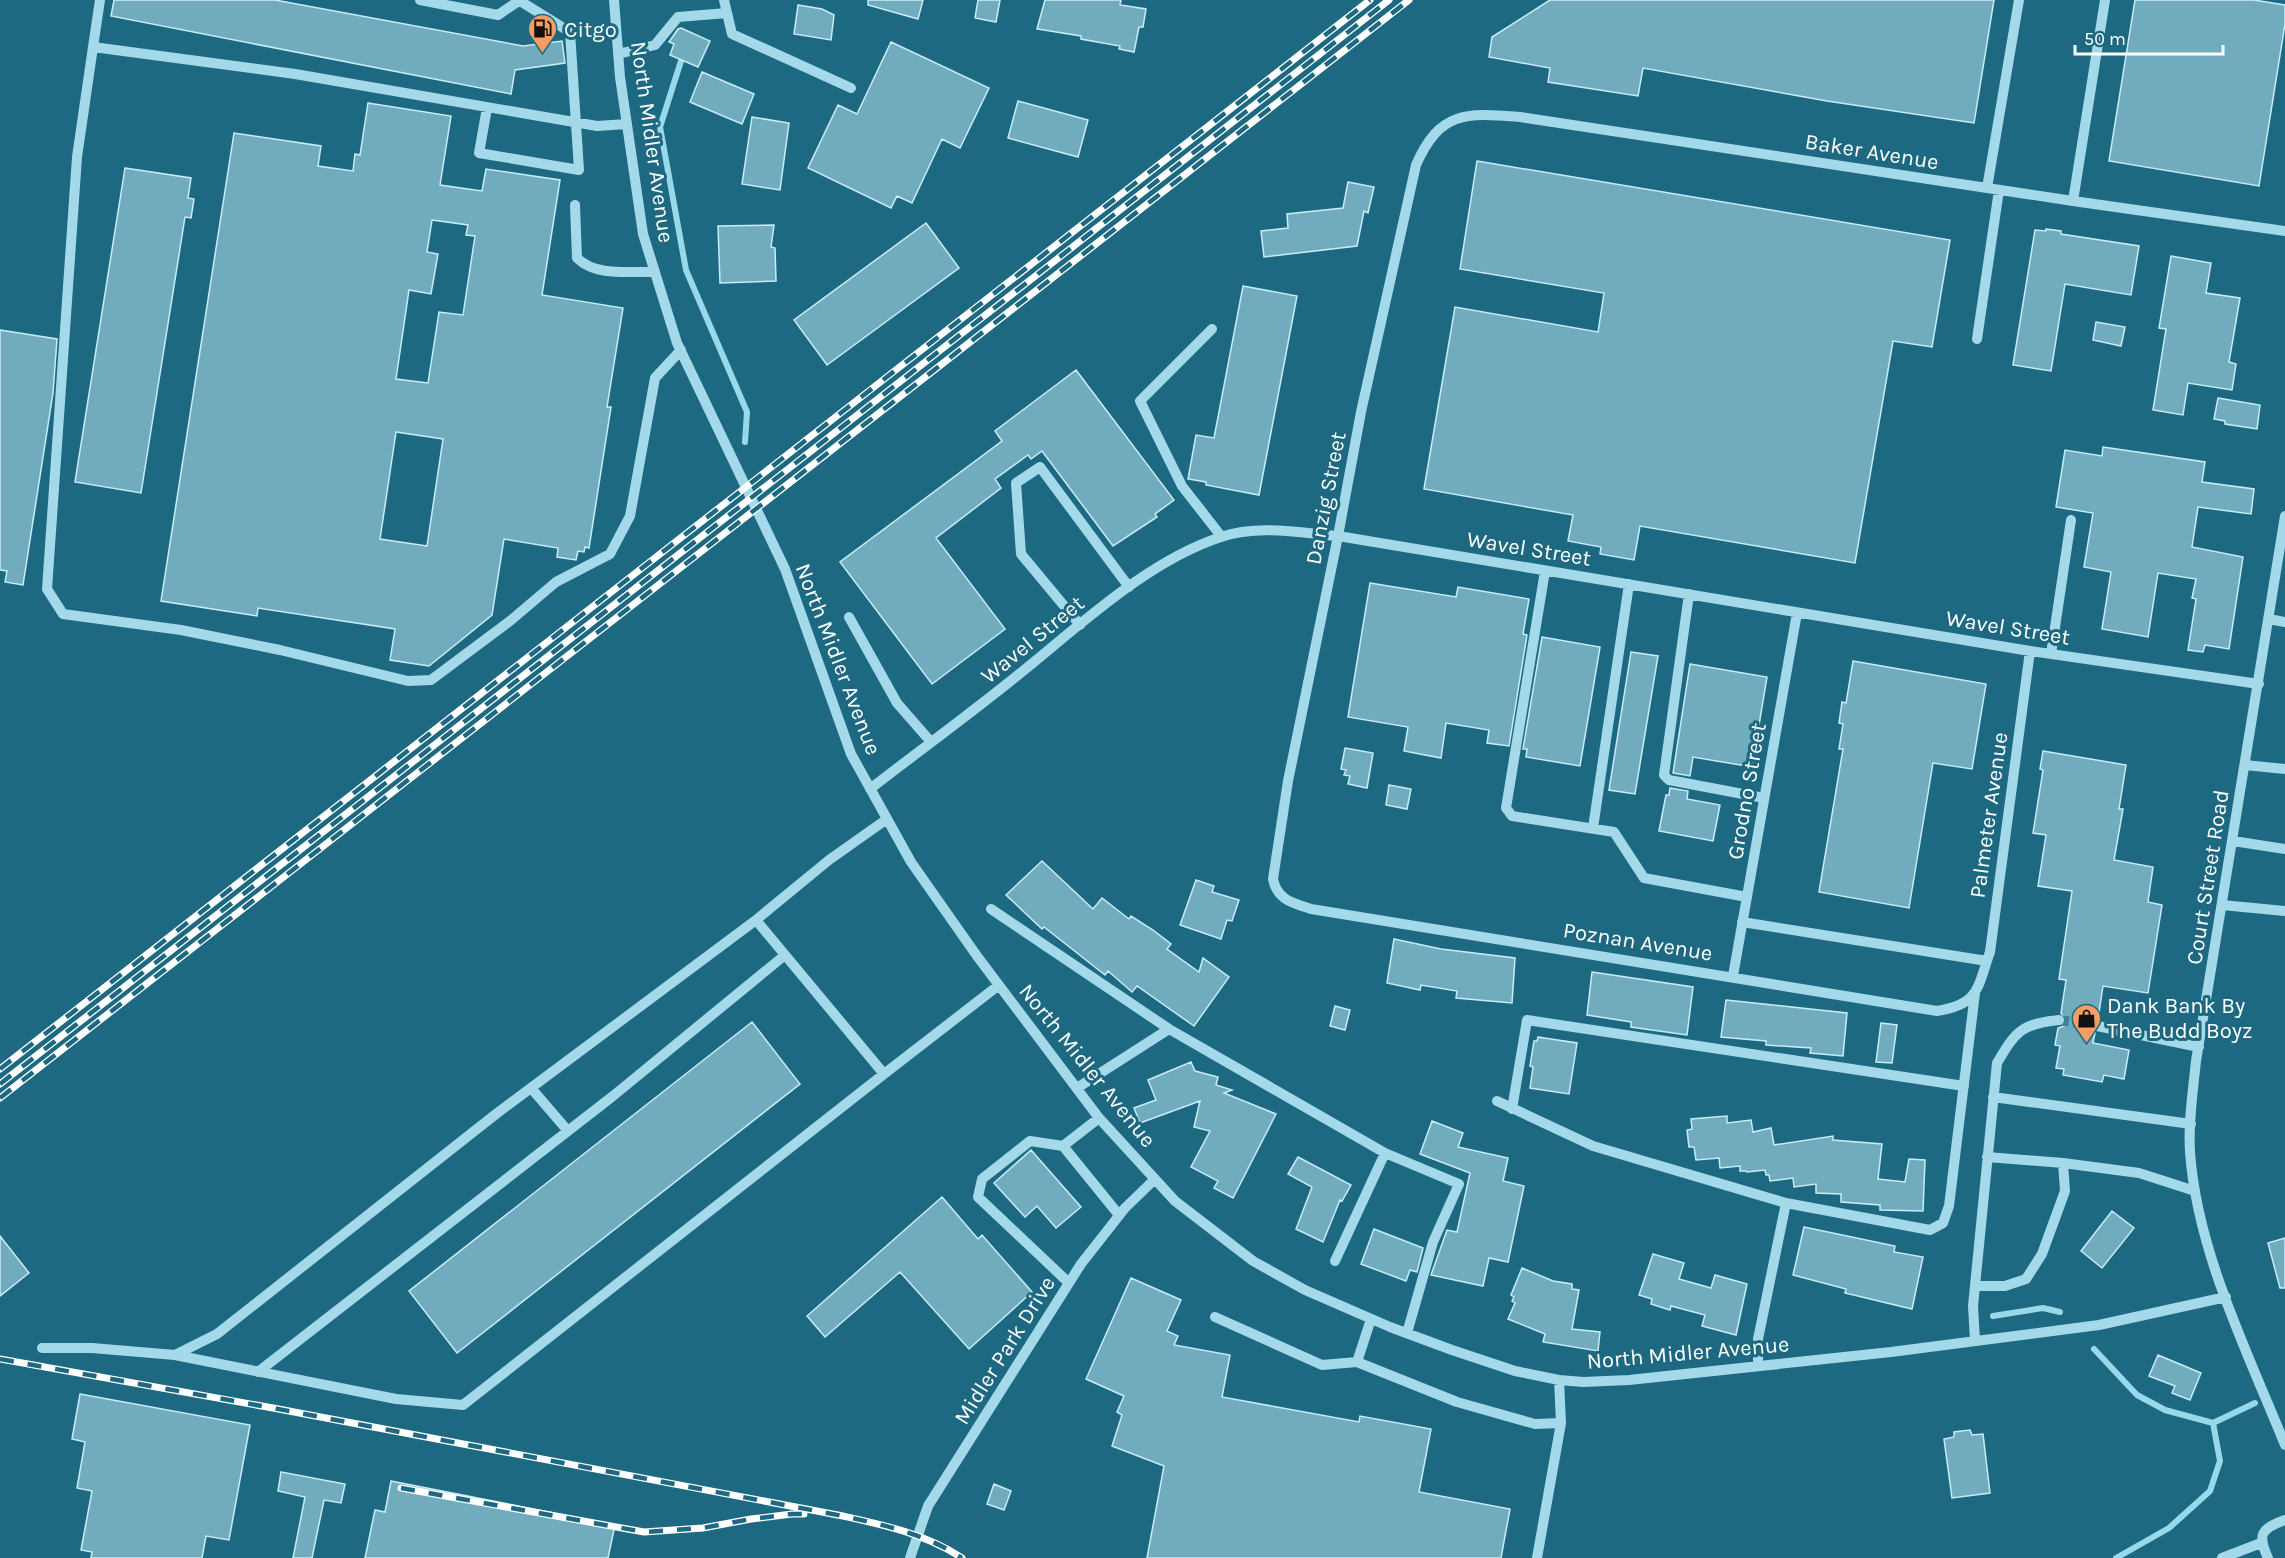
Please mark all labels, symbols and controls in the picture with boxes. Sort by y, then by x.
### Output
fuel station icon: Citgo [527,13,559,55]
place label: Citgo [564,17,617,43]
scale bar [2075,18,2224,56]
text: 50 m [2084,28,2126,50]
street label: North Midler Avenue [625,40,679,244]
street label: Baker Avenue [1803,129,1941,175]
street label: Danzig Street [1300,429,1352,567]
street label: Wavel Street [1465,526,1593,572]
street label: North Midler Avenue [790,560,887,759]
street label: Wavel Street [976,590,1089,689]
street label: Wavel Street [1944,605,2072,651]
street label: Grodno Street [1722,721,1772,861]
street label: Palmeter Avenue [1964,730,2014,900]
street label: Court Street Road [2181,788,2235,966]
street label: Poznan Avenue [1561,917,1714,967]
street label: North Midler Avenue [1013,979,1161,1153]
place label: Dank Bank By The Budd Boyz [2107,993,2252,1044]
shop icon: Dank Bank By The Budd Boyz [2070,1002,2102,1044]
street label: Midler Park Drive [949,1272,1061,1430]
street label: North Midler Avenue [1586,1331,1790,1375]

